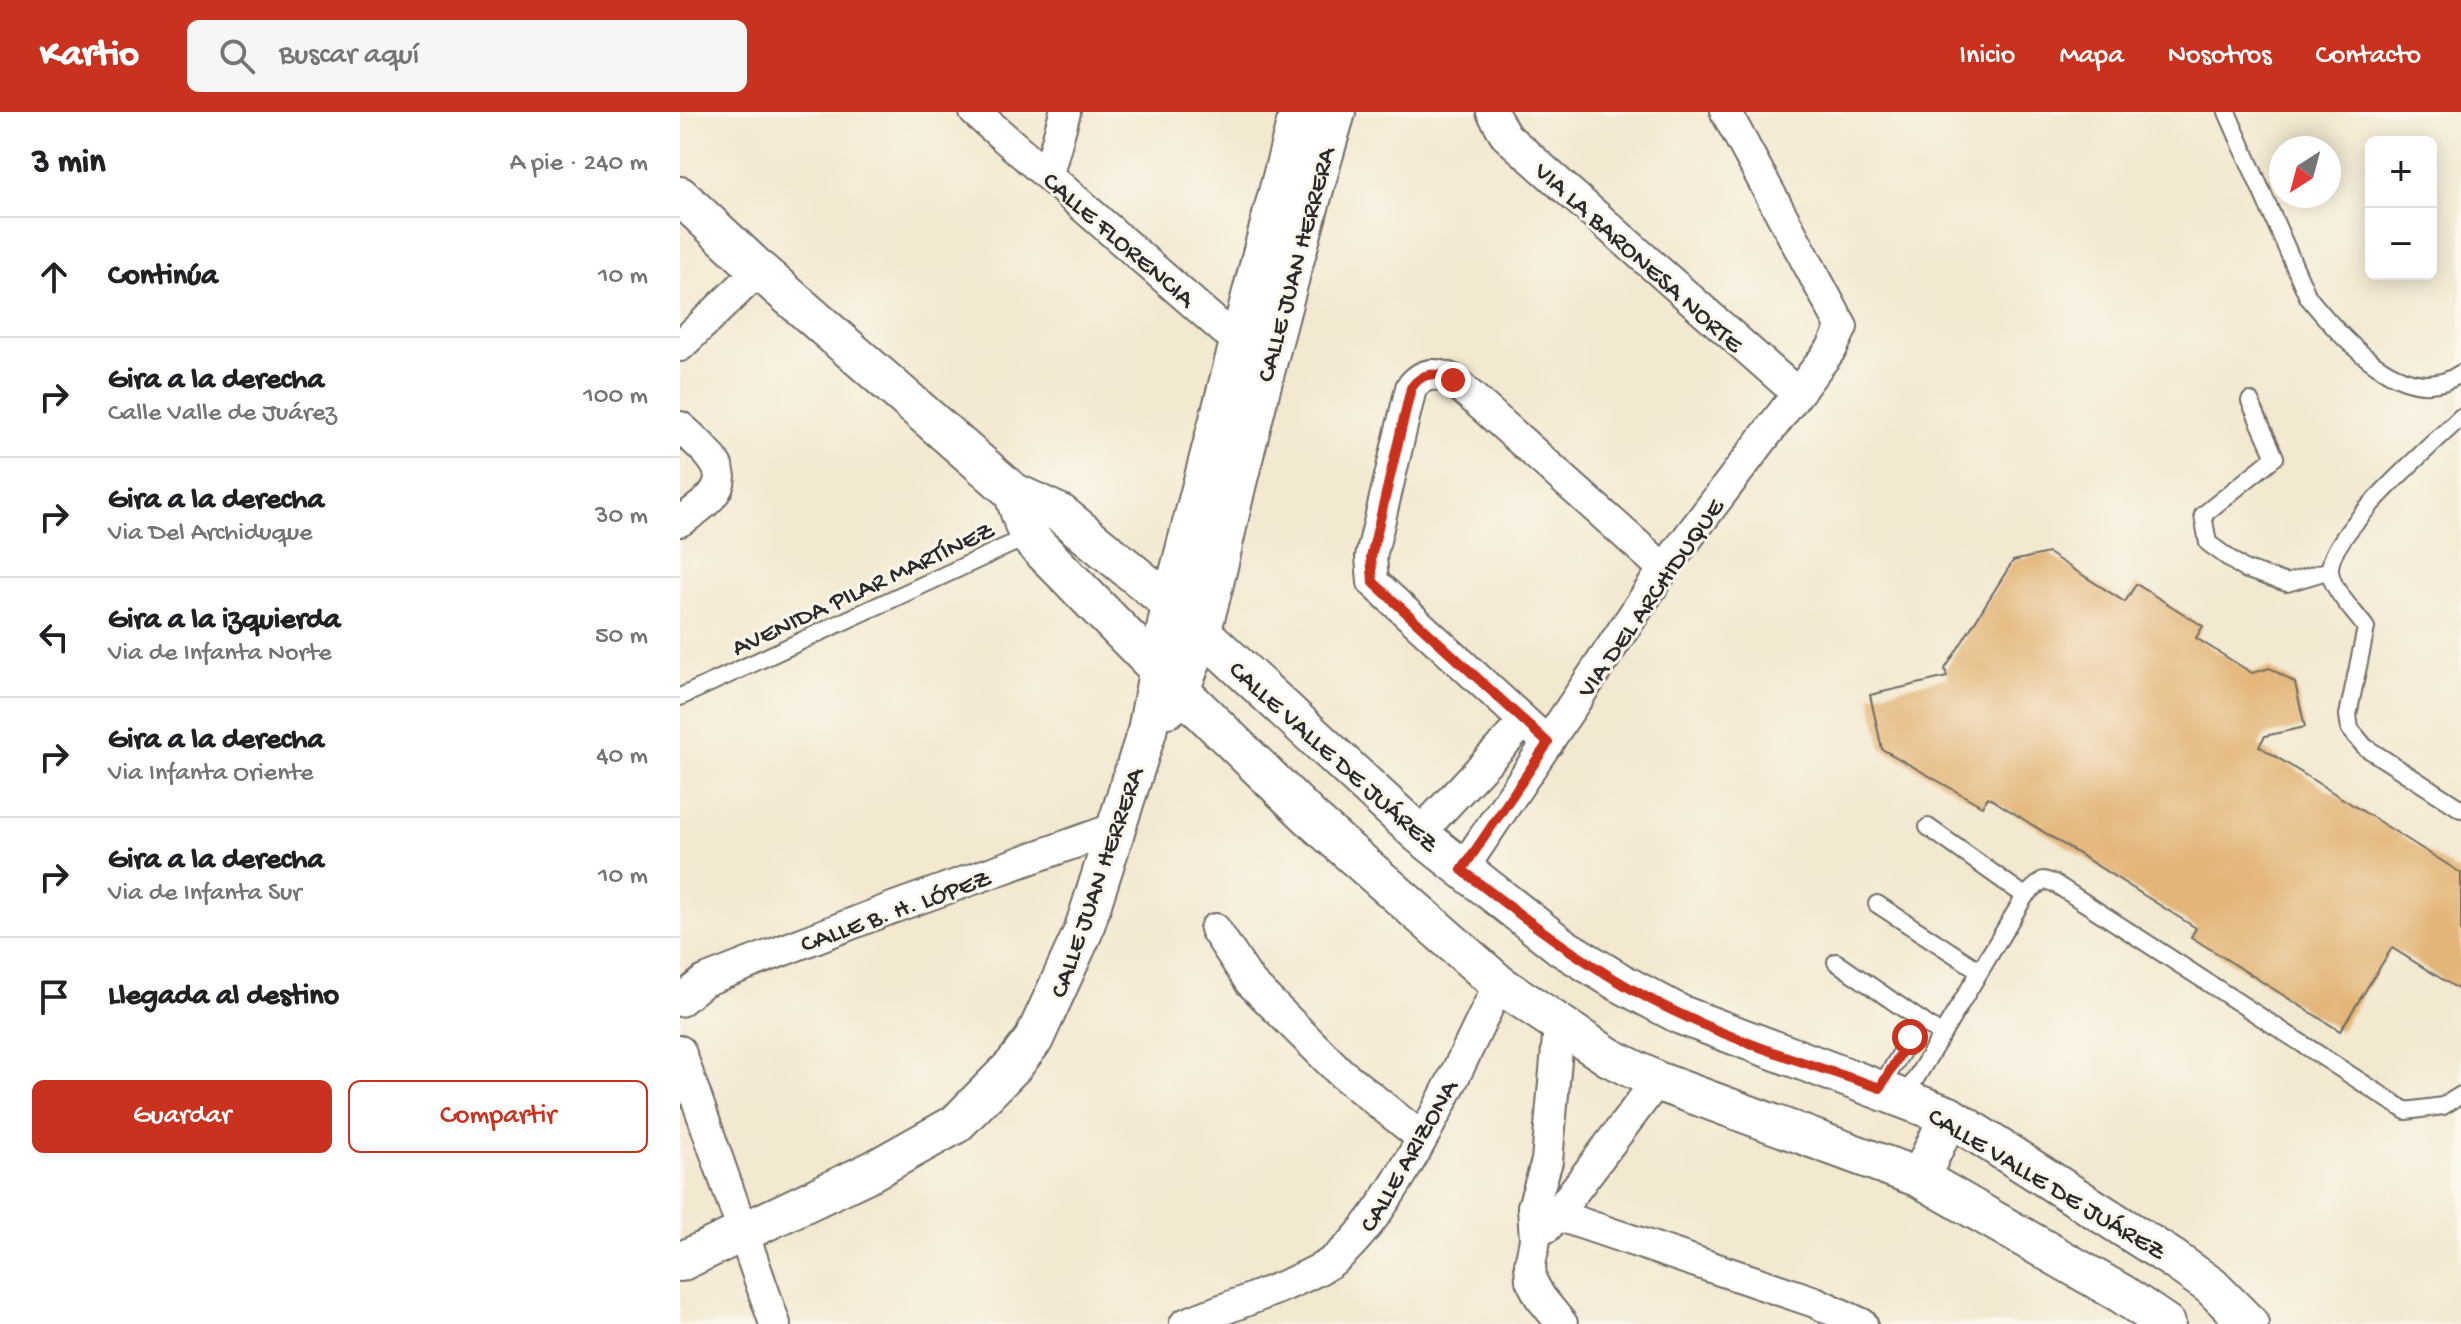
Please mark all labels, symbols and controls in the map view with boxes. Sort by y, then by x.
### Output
search box [187,20,747,92]
text: Kartio [40,34,139,78]
icon: search [215,34,259,78]
text: Buscar aquí [279,39,419,74]
text: Inicio [1959,40,2015,73]
text: Mapa [2059,40,2124,73]
text: Nosotros [2168,40,2272,73]
text: Contacto [2316,40,2421,73]
north arrow [2269,136,2341,208]
map controls [2365,136,2437,280]
button: + [2365,136,2437,208]
street label: CALLE JUAN HERRERA [1252,143,1345,386]
text: 3 min [32,144,105,184]
text: A pie · 240 m [510,149,648,180]
street label: VIA LA BARONESA NORTE [1525,157,1748,362]
street label: CALLE FLORENCIA [1035,167,1201,317]
button: − [2365,208,2437,280]
icon: ahead [32,255,76,299]
text: Continúa [108,260,218,295]
text: 10 m [598,262,648,293]
route end [1435,362,1471,398]
text: Gira a la derecha [108,364,324,399]
icon: right [32,375,76,419]
text: 100 m [583,382,648,413]
text: Calle Valle de Juárez [108,399,337,430]
text: Gira a la derecha [108,484,324,519]
street label: VIA DEL ARCHIDUQUE [1572,493,1733,706]
icon: right [32,495,76,539]
text: 30 m [595,502,648,533]
street label: AVENIDA PILAR MARTÍNEZ [728,516,1001,666]
text: Via Del Archiduque [108,519,313,550]
text: Gira a la izquierda [108,604,341,639]
icon: left [32,615,76,659]
text: 50 m [595,622,648,653]
text: Via de Infanta Norte [108,639,332,670]
street label: CALLE VALLE DE JUÁREZ [1221,656,1444,862]
text: Gira a la derecha [108,724,324,759]
icon: right [32,735,76,779]
text: 40 m [596,742,648,773]
text: Via Infanta Oriente [108,759,314,790]
street label: CALLE JUAN HERRERA [1045,763,1154,1003]
text: Gira a la derecha [108,844,324,879]
icon: right [32,855,76,899]
text: 10 m [598,862,648,893]
street label: CALLE B. H. LÓPEZ [797,864,997,962]
text: Via de Infanta Sur [108,879,302,910]
icon: arrive [32,975,76,1019]
text: Llegada al destino [108,980,339,1015]
route start [1892,1019,1928,1055]
street label: CALLE ARIZONA [1355,1074,1468,1239]
button: Guardar [32,1080,332,1153]
button: Compartir [348,1080,648,1153]
street label: CALLE VALLE DE JUÁREZ [1921,1103,2171,1270]

